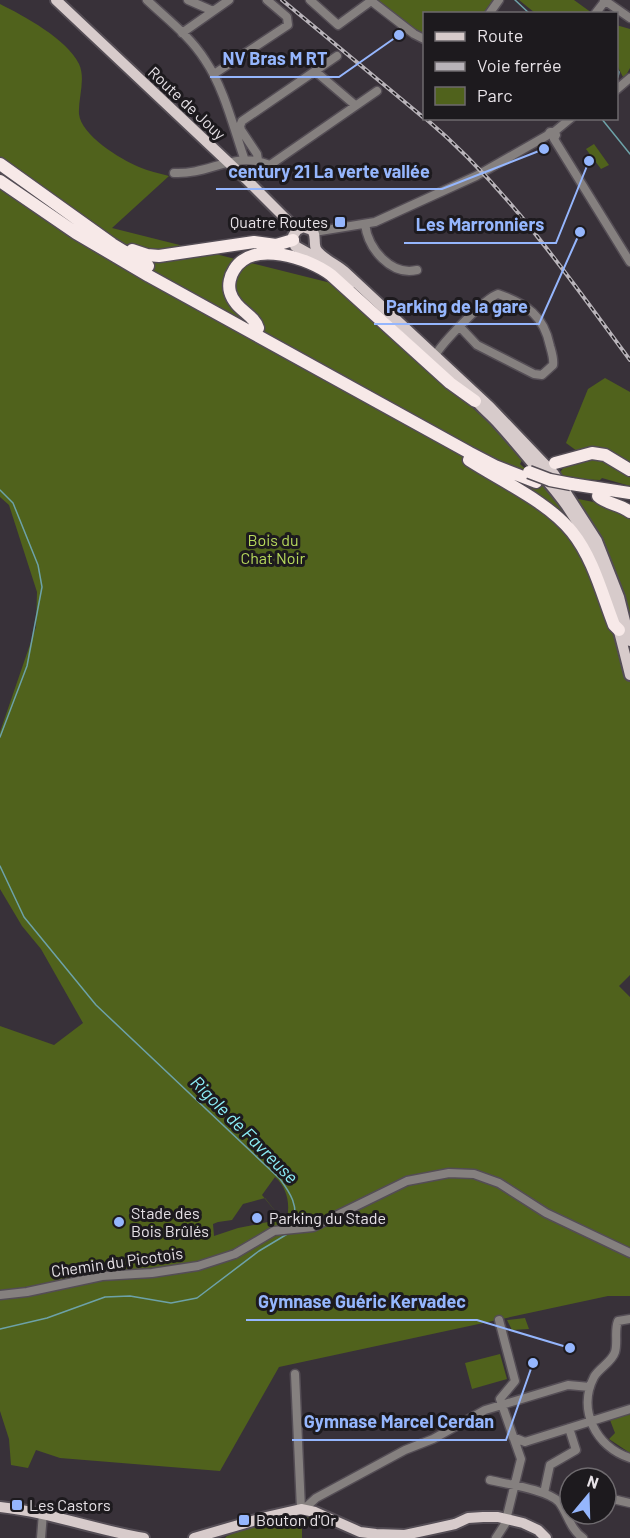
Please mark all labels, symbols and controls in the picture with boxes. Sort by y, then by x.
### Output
legend [423,12,618,120]
text: Route [477,24,523,46]
callout: NV Bras M RT [210,41,339,77]
text: NV Bras M RT [223,47,328,69]
text: Voie ferrée [477,54,562,76]
street label: Route de Jouy [145,62,230,144]
text: Parc [477,84,513,106]
callout: century 21 La verte vallée [216,153,442,189]
text: century 21 La verte vallée [228,160,430,182]
callout: Les Marronniers [404,207,556,243]
place label: Quatre Routes [230,212,328,231]
text: Les Marronniers [416,213,544,235]
marker: Quatre Routes [333,215,347,229]
callout: Parking de la gare [374,288,539,324]
text: Parking de la gare [386,295,528,317]
park label: Bois du Chat Noir [241,530,306,567]
water label: Rigole de Favreuse [186,1071,303,1188]
place label: Stade des Bois Brûlés [131,1203,209,1240]
place label: Parking du Stade [269,1208,386,1227]
marker: Parking du Stade [250,1211,264,1225]
marker: Stade des Bois Brûlés [112,1215,126,1229]
street label: Chemin du Picotois [50,1243,184,1280]
callout: Gymnase Guéric Kervadec [246,1284,477,1320]
text: Gymnase Guéric Kervadec [258,1290,466,1312]
callout: Gymnase Marcel Cerdan [292,1404,506,1440]
text: Gymnase Marcel Cerdan [304,1410,494,1432]
north arrow [558,1466,618,1526]
text: N [585,1471,601,1492]
place label: Les Castors [29,1495,111,1514]
marker: Les Castors [10,1498,24,1512]
place label: Bouton d'Or [256,1510,336,1529]
marker: Bouton d'Or [237,1513,251,1527]

